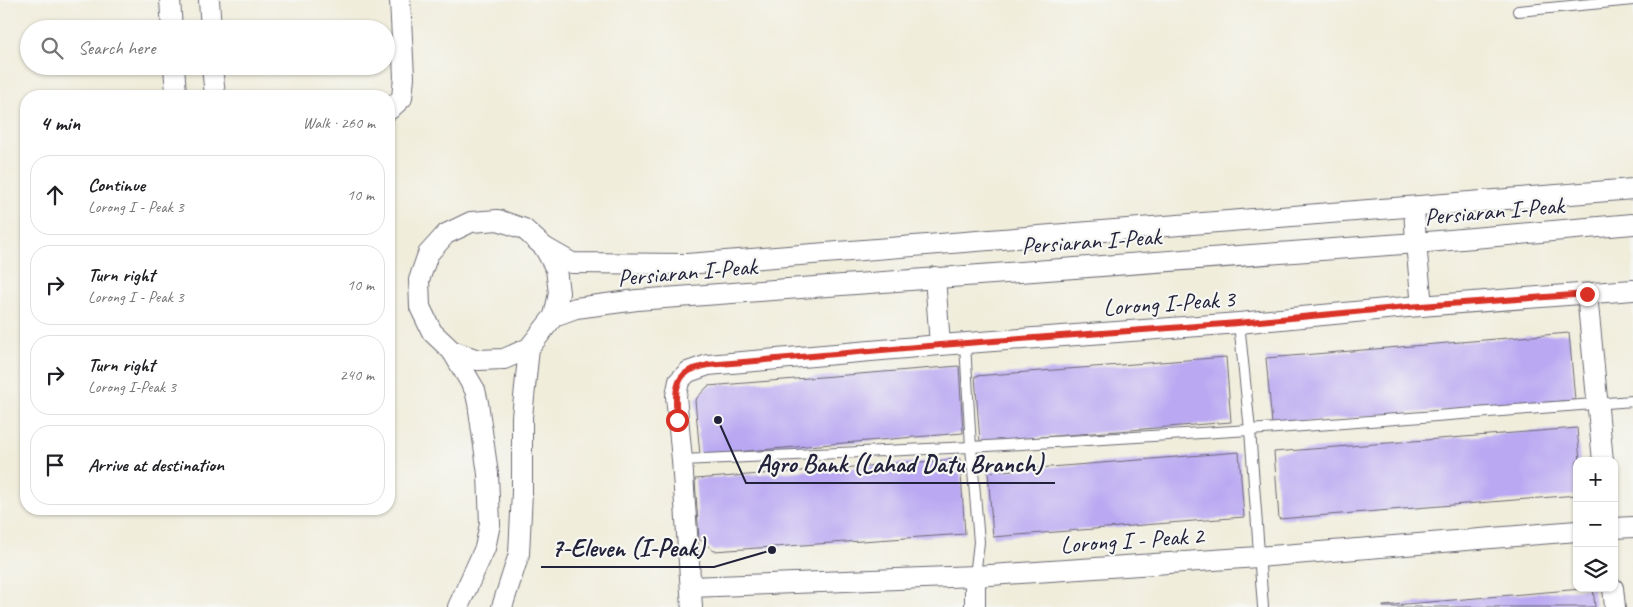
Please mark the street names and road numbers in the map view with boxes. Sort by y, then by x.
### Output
street label: Persiaran I-Peak [1423,190,1567,232]
street label: Persiaran I-Peak [1020,221,1164,261]
street label: Persiaran I-Peak [616,251,760,293]
street label: Lorong I-Peak 3 [1102,283,1238,323]
street label: Lorong I - Peak 2 [1059,520,1207,560]

